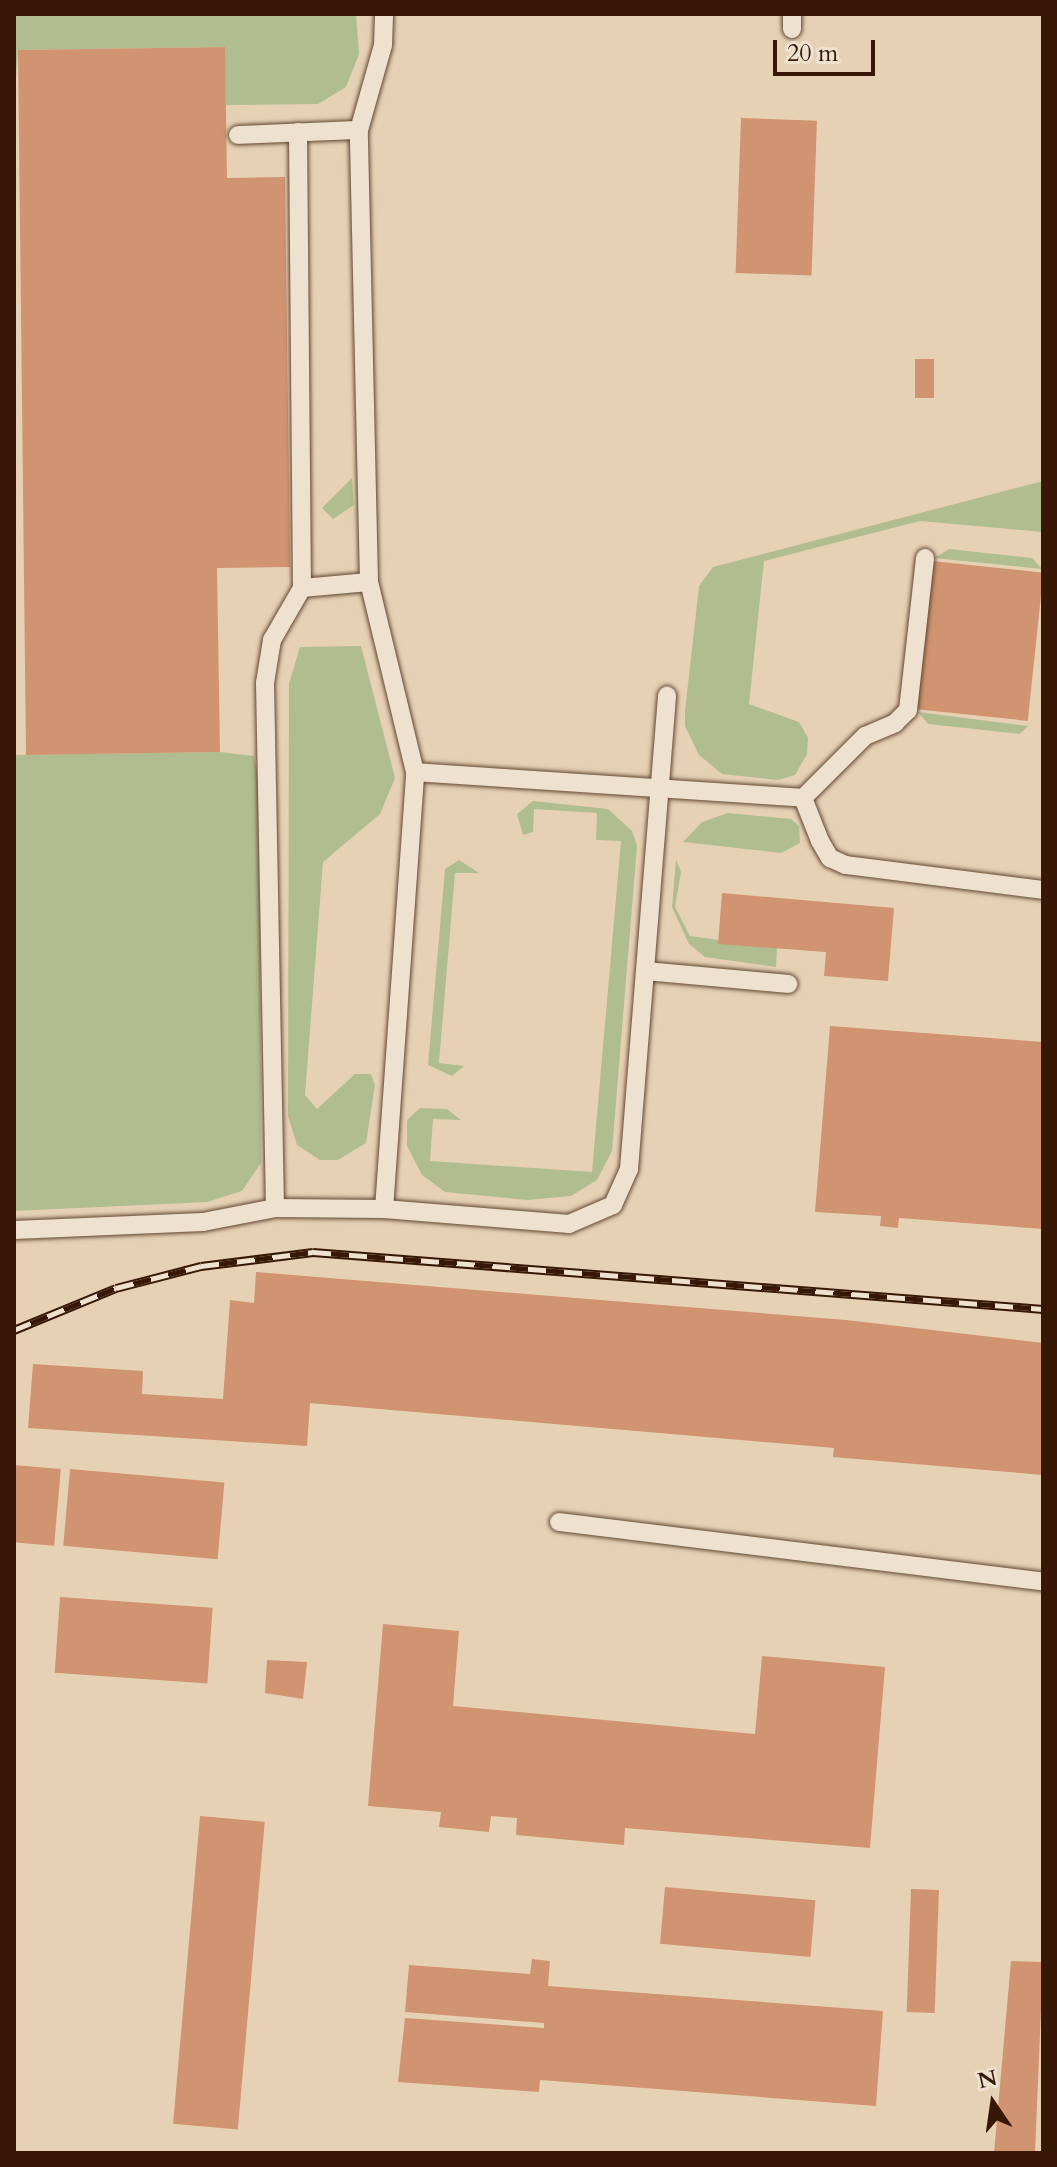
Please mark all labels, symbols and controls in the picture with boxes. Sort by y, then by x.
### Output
scale bar [777,24,879,74]
text: 20 m [787,37,838,70]
north arrow [953,2063,1033,2143]
text: N [975,2063,1000,2096]

